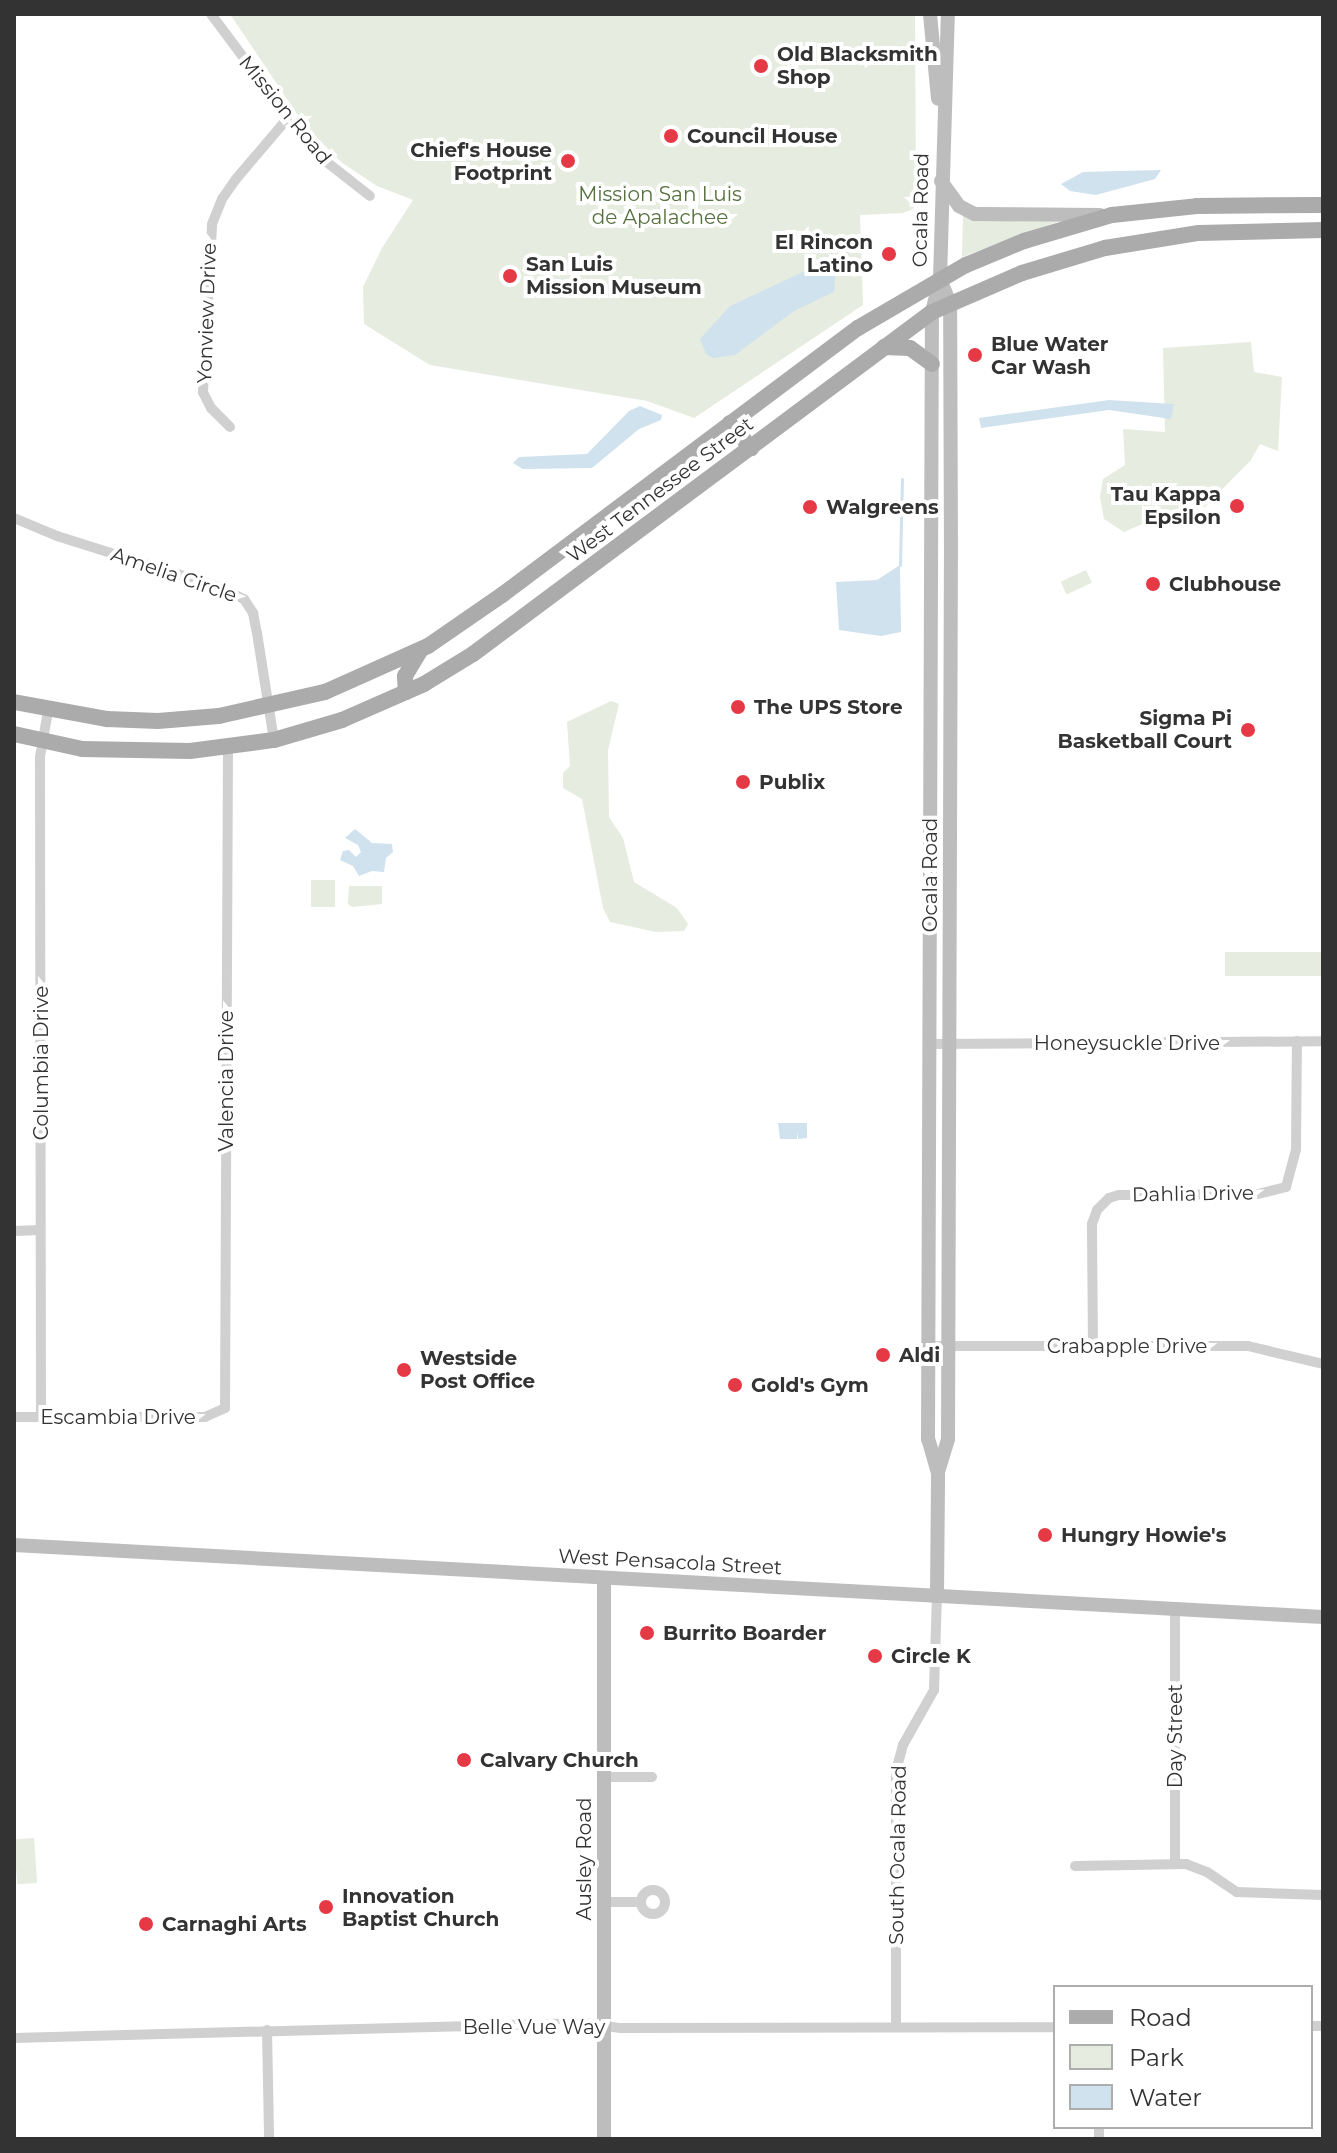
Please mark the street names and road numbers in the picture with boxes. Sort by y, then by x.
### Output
street label: Mission Road [234,51,336,169]
street label: Ocala Road [908,153,934,267]
street label: Yonview Drive [193,242,221,384]
street label: West Tennessee Street [562,412,758,568]
street label: Amelia Circle [108,542,240,608]
street label: Ocala Road [918,818,942,932]
street label: Columbia Drive [29,986,53,1140]
street label: Valencia Drive [214,1010,238,1152]
street label: Honeysuckle Drive [1034,1031,1220,1055]
street label: Dahlia Drive [1132,1181,1254,1207]
street label: Crabapple Drive [1047,1334,1207,1358]
street label: Escambia Drive [40,1405,196,1429]
street label: West Pensacola Street [557,1544,783,1580]
street label: Day Street [1163,1684,1187,1788]
street label: South Ocala Road [884,1765,912,1945]
street label: Ausley Road [572,1797,596,1921]
street label: Belle Vue Way [463,2015,605,2039]

